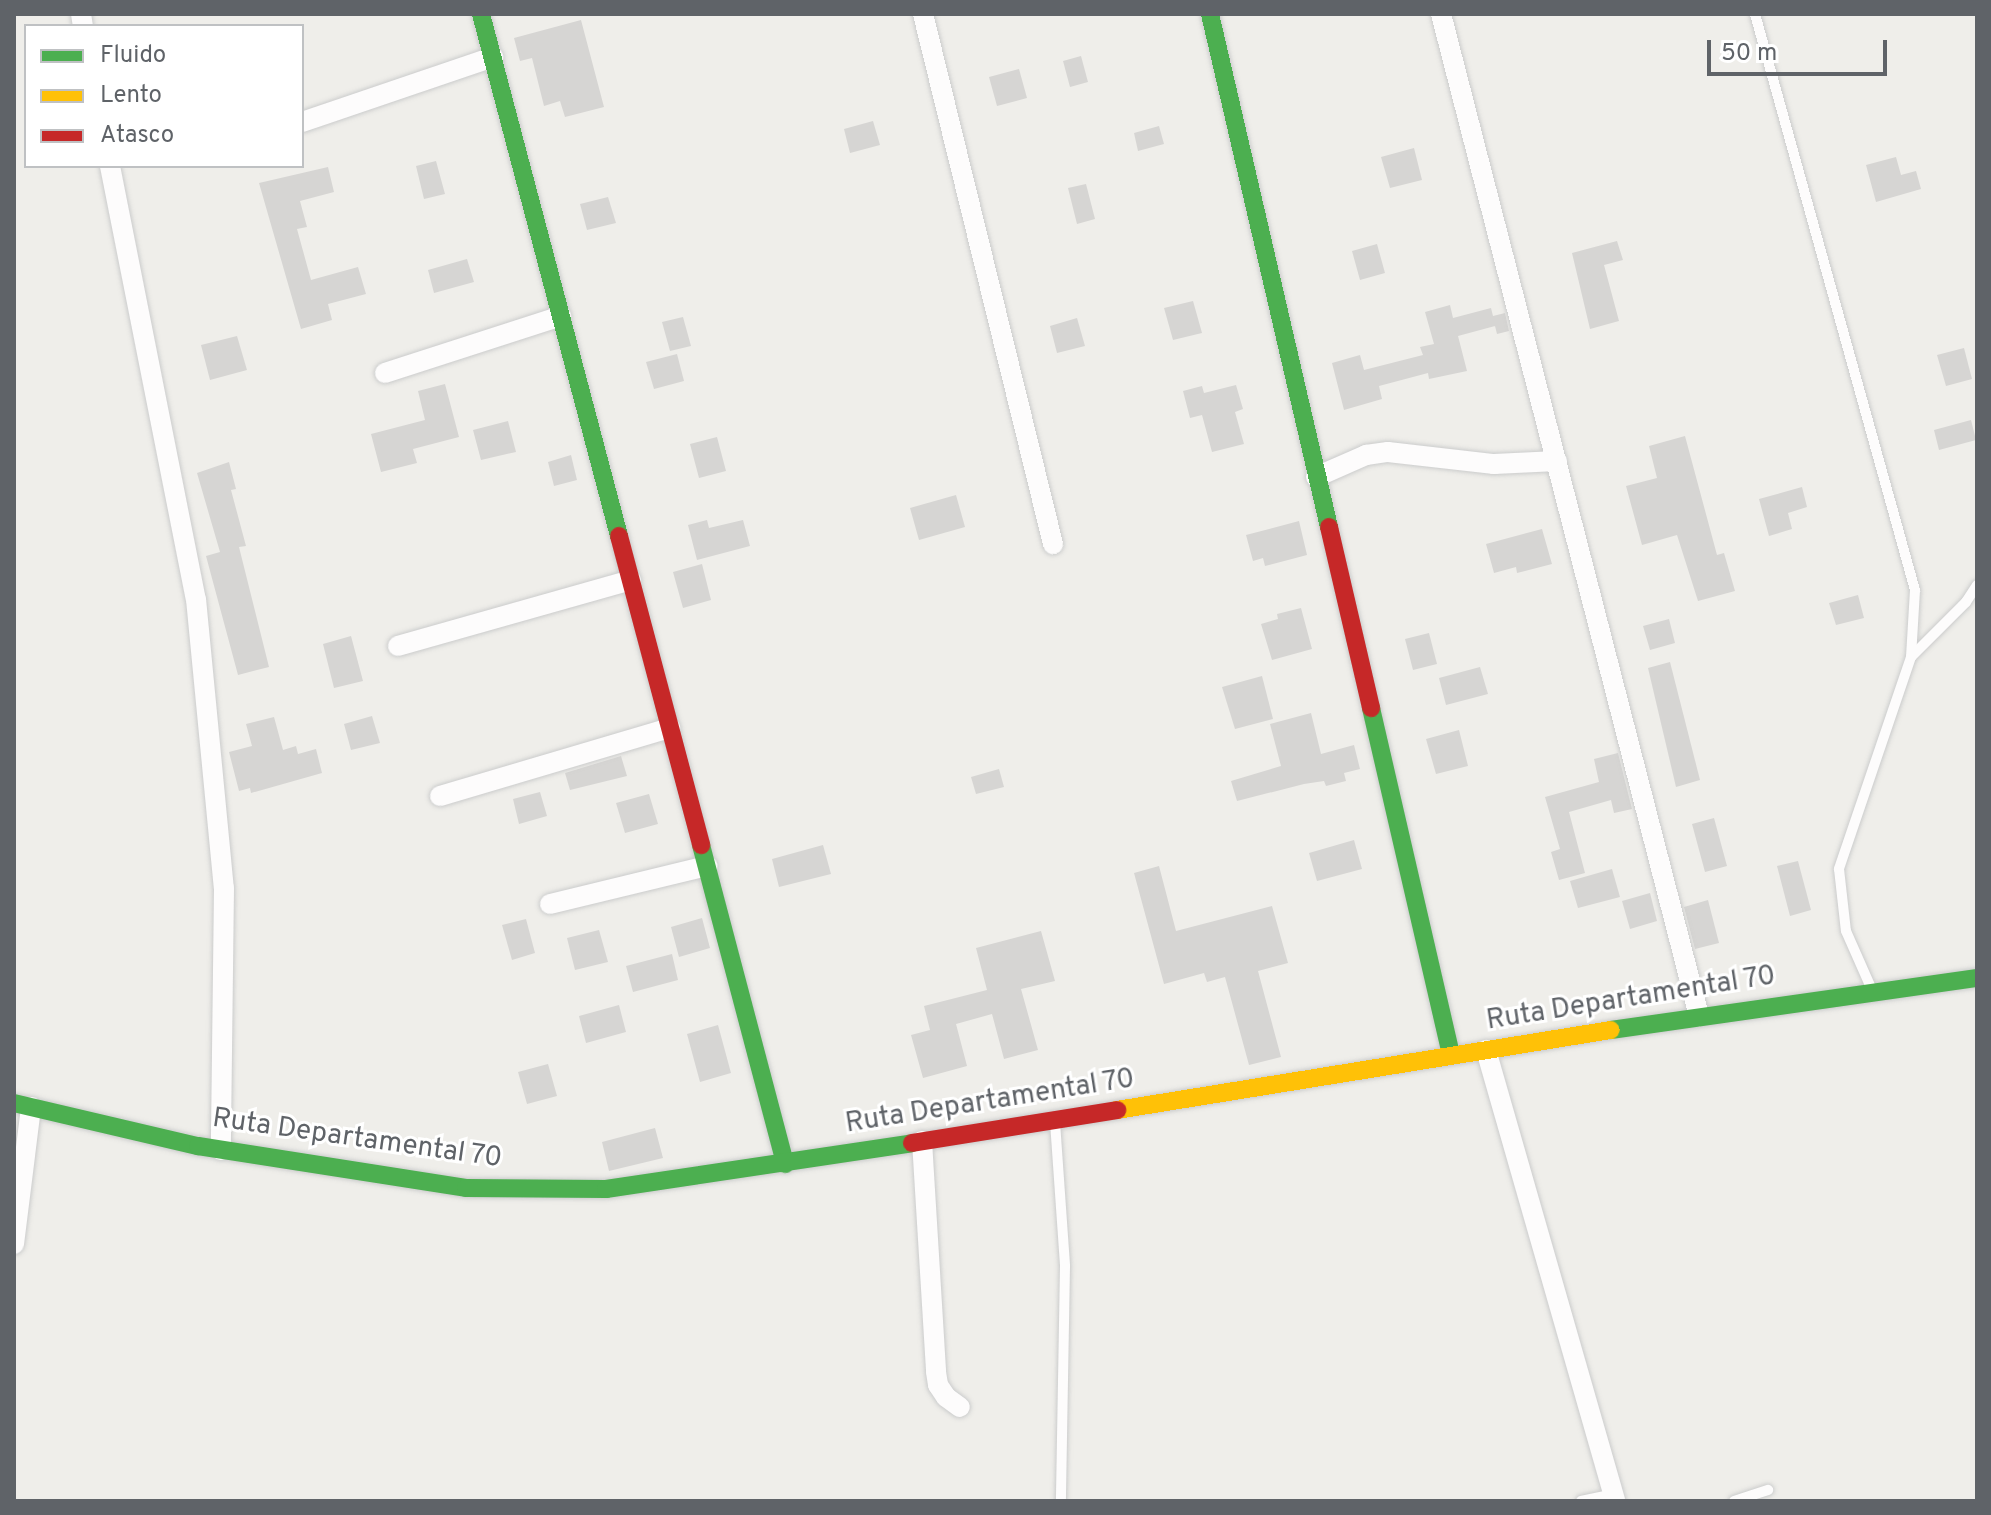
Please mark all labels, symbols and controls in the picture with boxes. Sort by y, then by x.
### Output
legend [24,24,304,168]
scale bar [1711,24,1891,74]
text: 50 m [1721,39,1777,69]
text: Fluido [100,41,166,71]
text: Lento [100,81,162,111]
text: Atasco [100,121,174,151]
street label: Ruta Departamental 70 [1484,959,1778,1039]
street label: Ruta Departamental 70 [843,1062,1137,1142]
street label: Ruta Departamental 70 [209,1102,505,1176]

